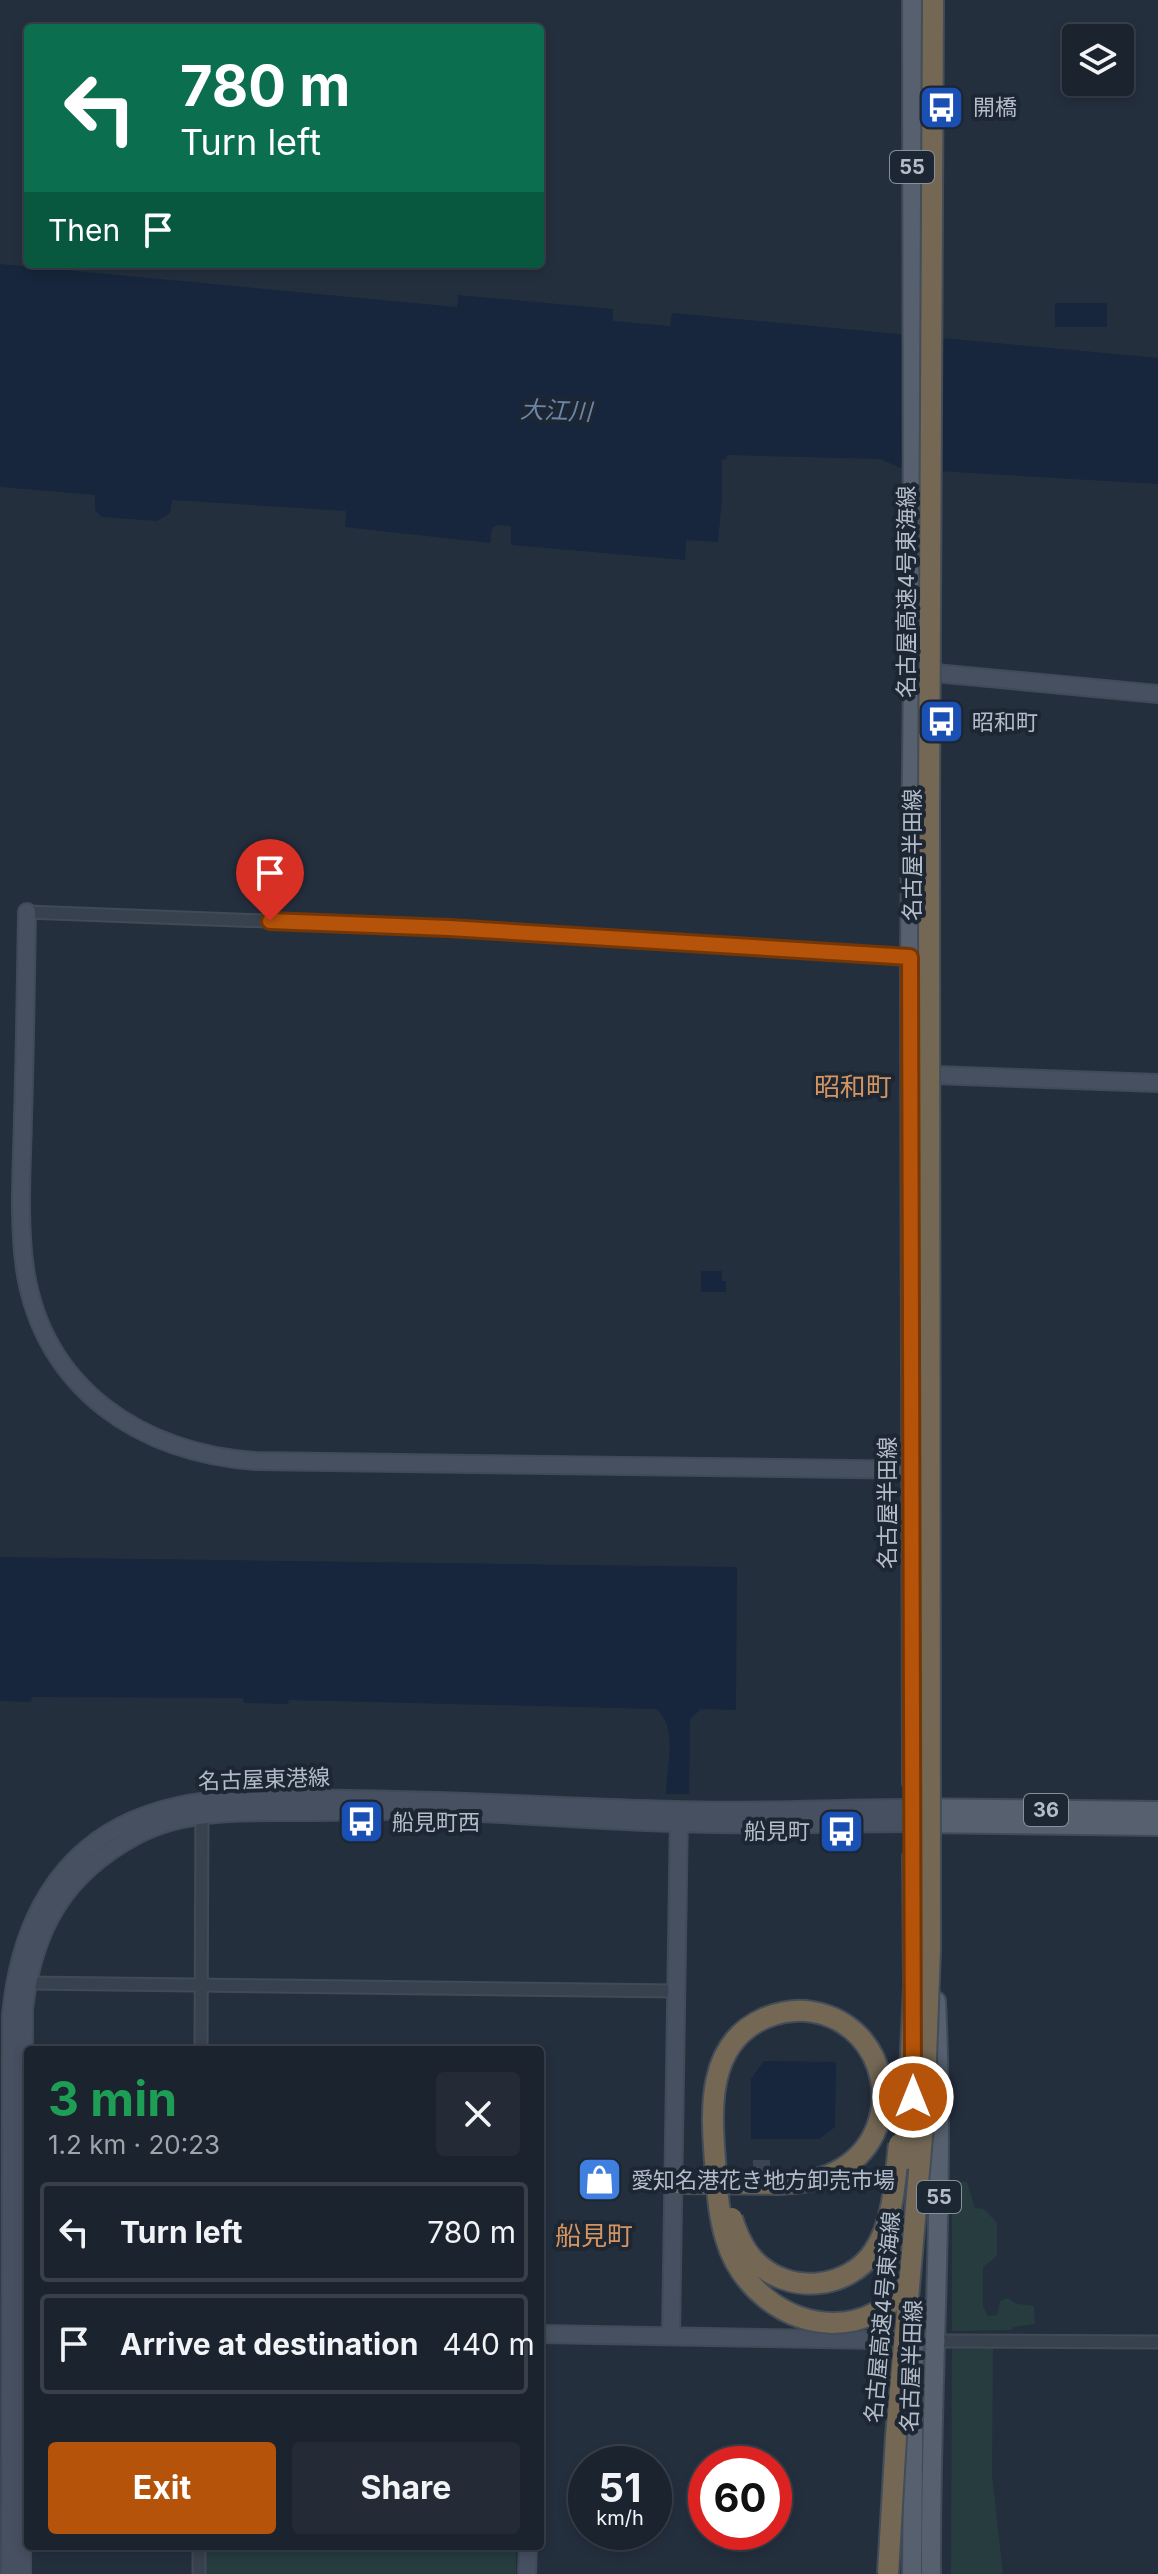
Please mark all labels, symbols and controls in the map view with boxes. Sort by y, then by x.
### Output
map controls [1062,24,1134,96]
button: layers [1062,24,1134,96]
text: 780 m [180,52,350,120]
icon: left [48,56,152,160]
bus stop icon: 開橋 [918,83,966,131]
place label: 開橋 [973,94,1017,120]
text: Turn left [180,120,321,164]
road number: 55 [890,151,934,183]
icon: arrive [136,208,180,252]
text: Then [48,212,120,248]
water label: 大江川 [520,395,595,426]
street label: 名古屋高速4号東海線 [893,486,919,698]
bus stop icon: 昭和町 [917,698,965,746]
place label: 昭和町 [972,709,1038,735]
street label: 名古屋半田線 [899,789,925,921]
pin [236,839,304,921]
icon: arrive [248,851,292,895]
district label: 昭和町 [814,1071,892,1102]
street label: 名古屋半田線 [874,1437,900,1569]
street label: 名古屋東港線 [198,1764,330,1794]
road number: 36 [1024,1794,1068,1826]
bus stop icon: 船見町西 [337,1798,385,1846]
bus stop icon: 船見町 [817,1807,865,1855]
place label: 船見町西 [392,1809,480,1835]
place label: 船見町 [744,1818,810,1844]
position arrow [871,2055,955,2139]
text: 3 min [48,2069,177,2128]
button: close [436,2072,520,2156]
text: 1.2 km · 20:23 [48,2129,220,2160]
shop icon: 愛知名港花き地方卸売市場 [576,2156,624,2204]
place label: 愛知名港花き地方卸売市場 [631,2167,895,2193]
road number: 55 [917,2181,961,2213]
icon: left [52,2210,96,2254]
street label: 名古屋高速4号東海線 [860,2210,904,2424]
text: Turn left [120,2214,242,2250]
text: 780 m [427,2214,516,2250]
district label: 船見町 [555,2220,633,2251]
street label: 名古屋半田線 [896,2300,926,2432]
icon: arrive [52,2322,96,2366]
text: Arrive at destination [120,2326,418,2362]
text: 440 m [442,2326,535,2362]
button: Exit [48,2442,276,2534]
button: Share [292,2442,520,2534]
speed limit sign: 60 [688,2446,792,2550]
text: 51 [599,2463,641,2512]
text: km/h [596,2506,644,2530]

